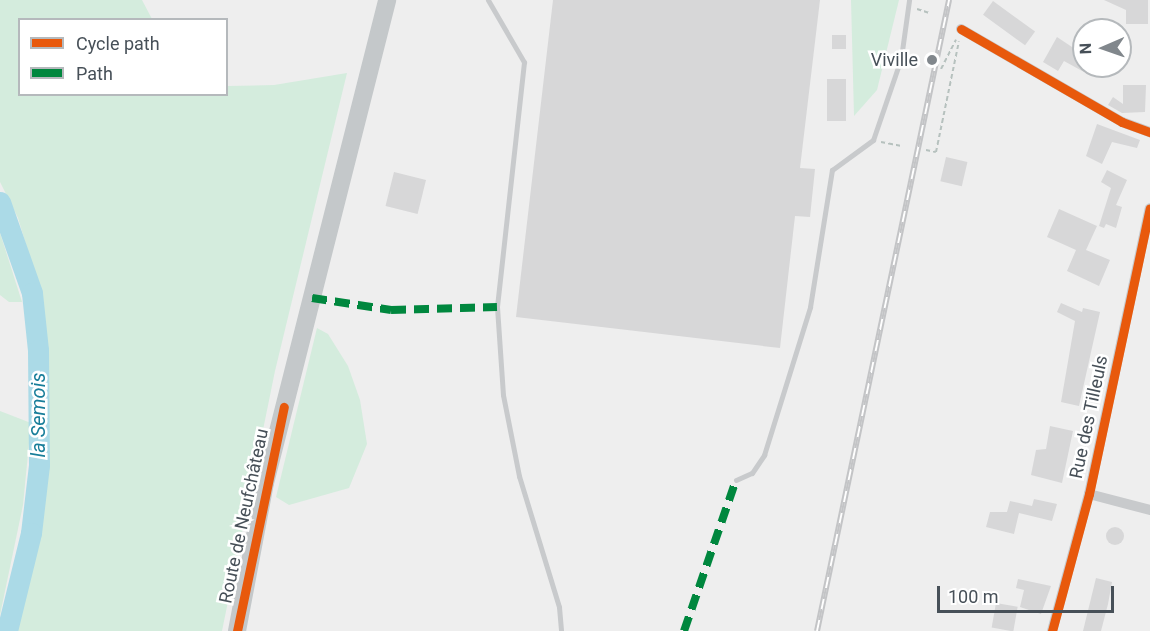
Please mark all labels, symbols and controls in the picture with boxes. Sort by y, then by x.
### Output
legend [18,18,228,96]
north arrow [1072,18,1132,78]
text: Cycle path [76,33,160,54]
text: N [1076,43,1095,55]
place label: Viville [871,49,918,71]
marker: Viville [923,51,941,69]
text: Path [76,63,113,84]
street label: Rue des Tilleuls [1065,353,1113,481]
water label: la Semois [26,373,50,457]
street label: Route de Neufchâteau [215,427,273,605]
scale bar [940,574,1117,612]
text: 100 m [948,586,999,607]

